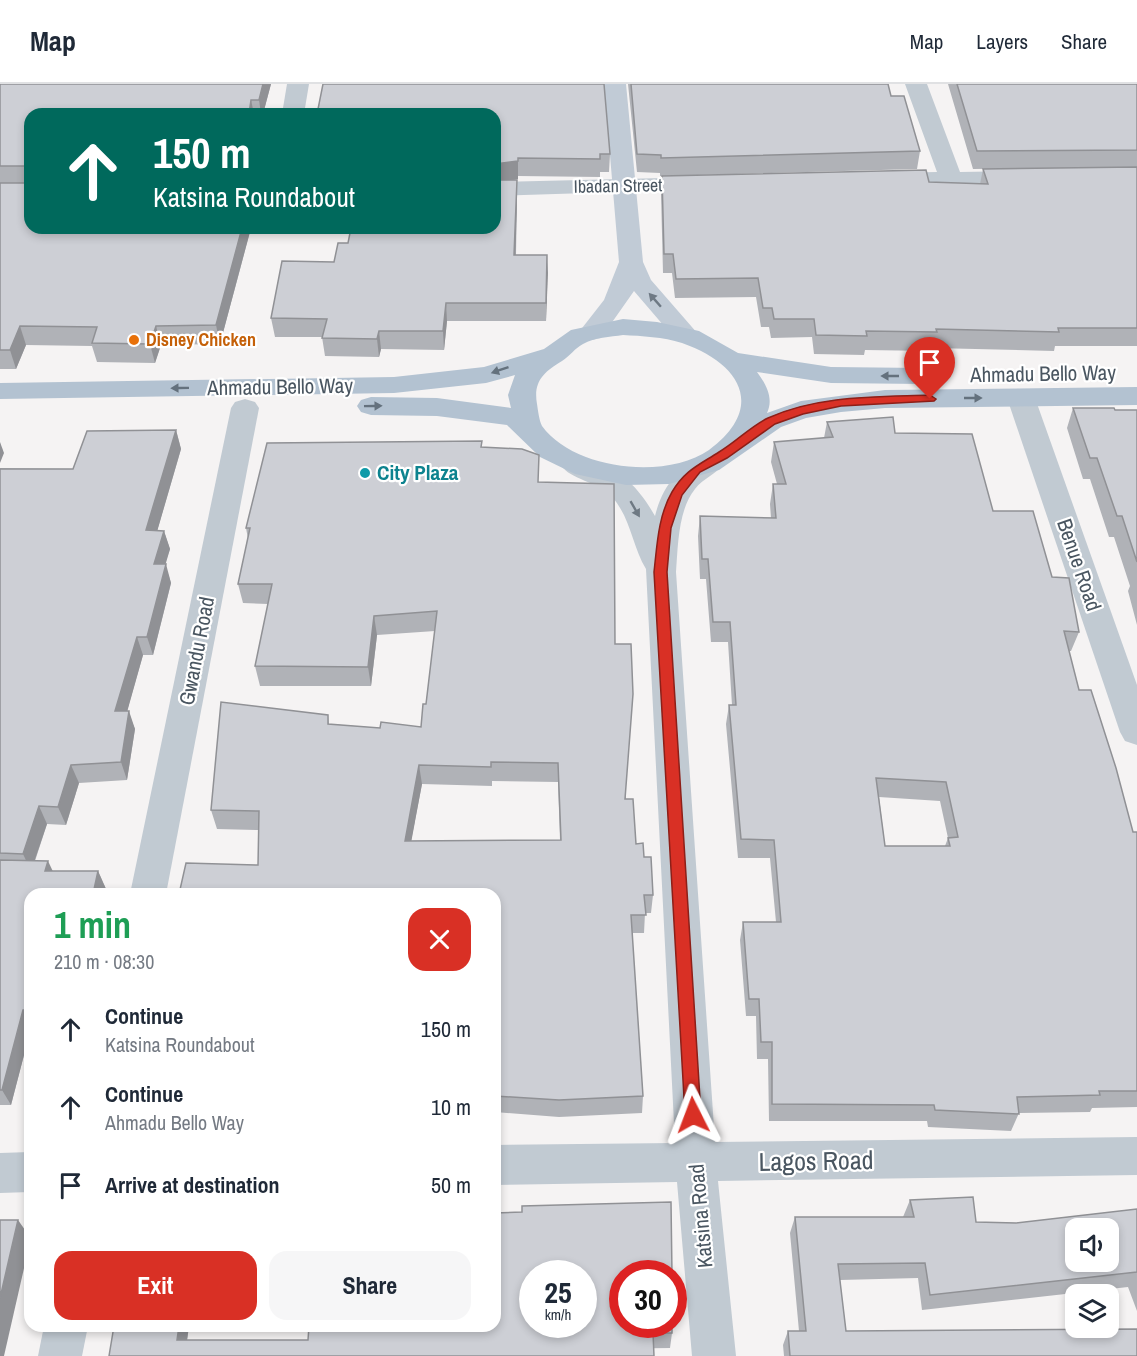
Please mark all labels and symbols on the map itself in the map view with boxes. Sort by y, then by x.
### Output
street label: Ibadan Street [573,172,663,199]
one-way arrow [649,293,662,308]
place label: Disney Chicken [146,327,256,352]
marker: Disney Chicken [127,333,141,347]
pin [904,337,955,399]
street label: Ahmadu Bello Way [969,358,1117,389]
one-way arrow [491,366,509,375]
street label: Ahmadu Bello Way [206,371,354,402]
one-way arrow [880,371,899,381]
one-way arrow [171,383,190,393]
one-way arrow [963,393,982,403]
one-way arrow [364,401,383,411]
place label: City Plaza [377,458,459,487]
marker: City Plaza [358,466,372,480]
one-way arrow [630,501,640,518]
street label: Benue Road [1050,515,1109,615]
street label: Gwandu Road [172,594,221,708]
position arrow [661,1083,725,1147]
street label: Lagos Road [758,1142,874,1179]
street label: Katsina Road [682,1163,719,1269]
speed limit sign: 30 [609,1260,687,1338]

